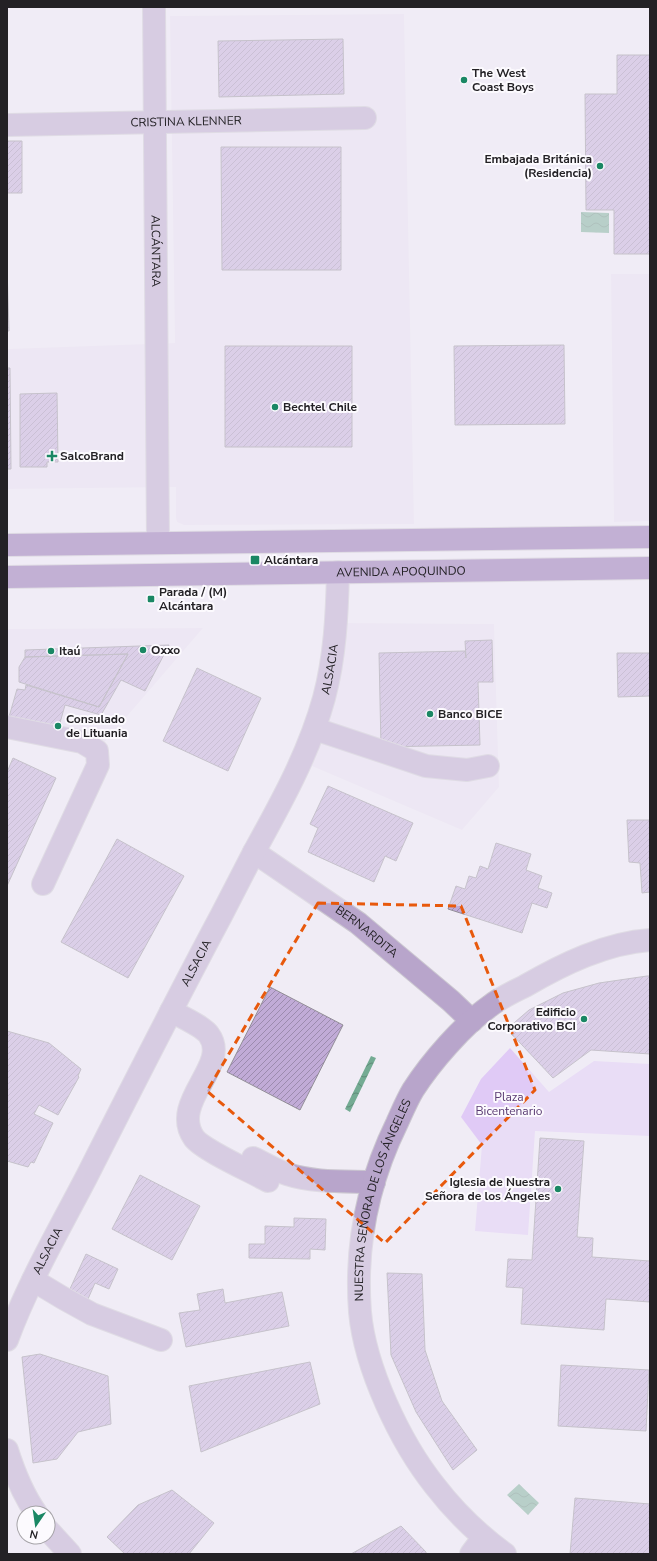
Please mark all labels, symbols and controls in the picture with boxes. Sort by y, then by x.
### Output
place label: The West Coast Boys [472,65,534,95]
marker: The West Coast Boys [459,75,469,85]
street label: CRISTINA KLENNER [130,112,242,131]
place label: Embajada Británica (Residencia) [484,151,592,181]
marker: Embajada Británica (Residencia) [595,161,605,171]
street label: ALCÁNTARA [148,215,164,287]
place label: Bechtel Chile [283,399,358,415]
marker: Bechtel Chile [270,402,280,412]
place label: SalcoBrand [60,448,124,464]
marker: SalcoBrand [47,451,57,461]
place label: Alcántara [264,552,318,568]
marker: Alcántara [249,554,261,566]
street label: AVENIDA APOQUINDO [336,563,466,580]
place label: Parada / (M) Alcántara [159,584,227,614]
marker: Parada / (M) Alcántara [146,594,156,604]
place label: Oxxo [151,642,180,658]
place label: Itaú [59,643,81,659]
street label: ALSACIA [317,643,342,696]
marker: Oxxo [138,645,148,655]
marker: Itaú [46,646,56,656]
place label: Banco BICE [438,706,502,722]
marker: Banco BICE [425,709,435,719]
place label: Consulado de Lituania [66,711,128,741]
marker: Consulado de Lituania [53,721,63,731]
street label: BERNARDITA [332,902,402,961]
street label: ALSACIA [177,936,215,989]
place label: Edificio Corporativo BCI [488,1004,576,1034]
marker: Edificio Corporativo BCI [579,1014,589,1024]
park label: Plaza Bicentenario [476,1089,543,1119]
street label: NUESTRA SEÑORA DE LOS ÁNGELES [351,1096,415,1302]
place label: Iglesia de Nuestra Señora de los Ángeles [425,1174,550,1204]
marker: Iglesia de Nuestra Señora de los Ángeles [553,1184,563,1194]
street label: ALSACIA [29,1224,67,1277]
north arrow [16,1505,56,1545]
text: N [28,1526,40,1542]

